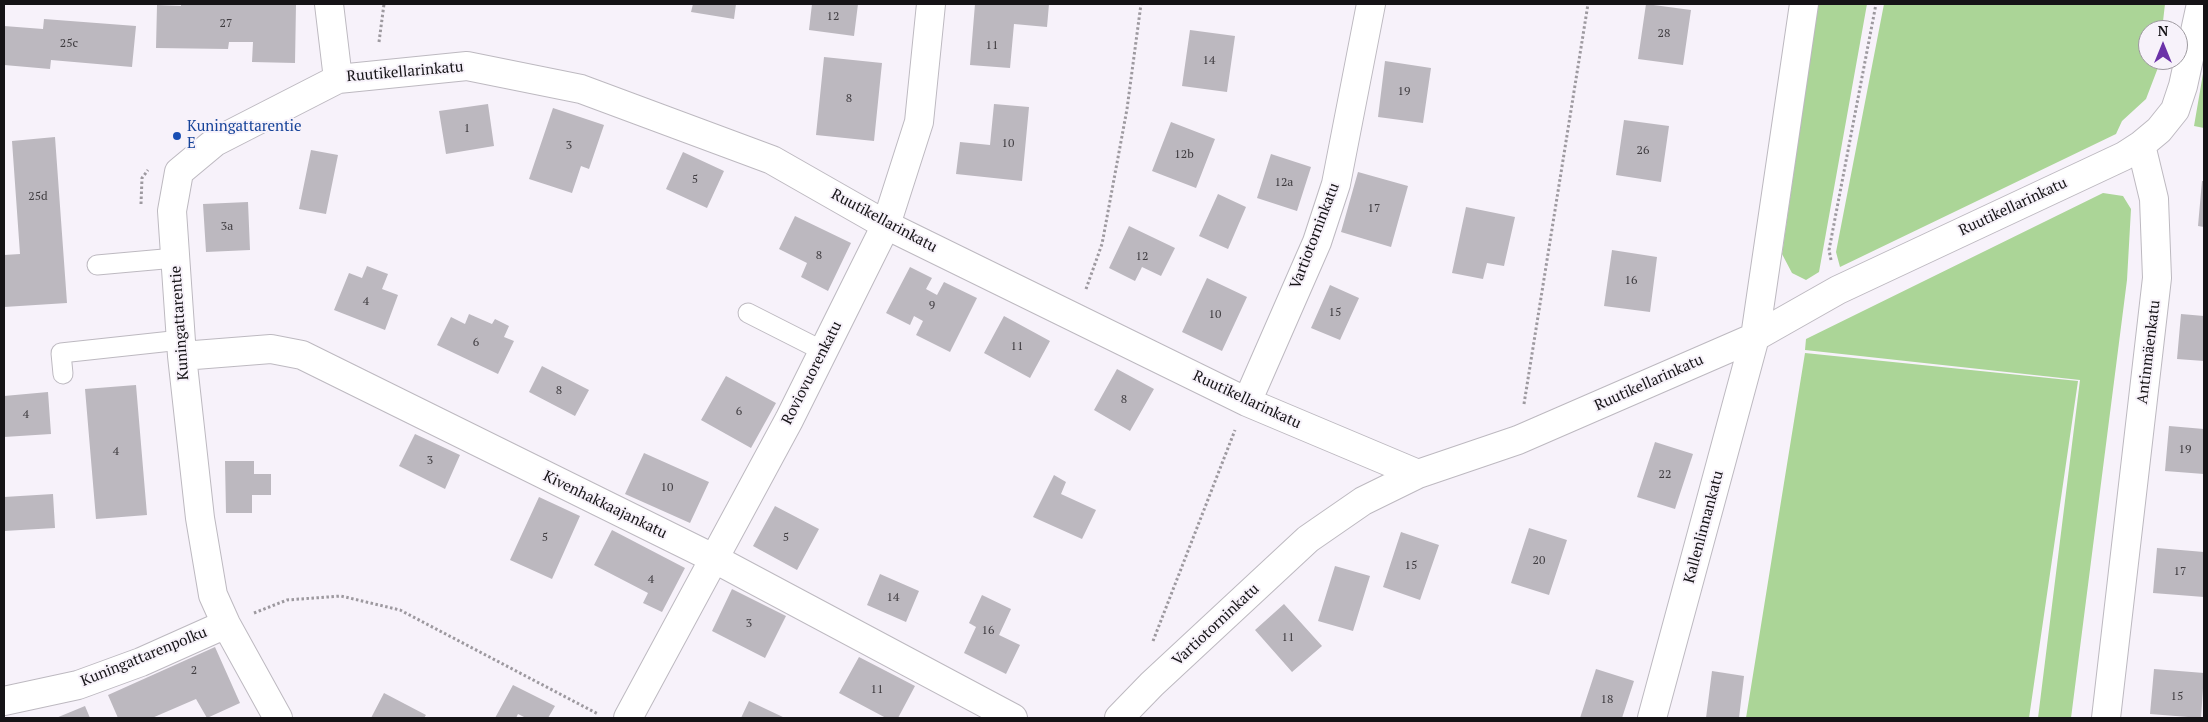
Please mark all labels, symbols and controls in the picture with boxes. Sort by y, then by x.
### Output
house number: 12 [827,10,839,24]
house number: 27 [220,17,232,31]
north arrow [2138,20,2188,70]
text: N [2158,21,2168,40]
house number: 28 [1658,27,1670,41]
house number: 25c [60,37,78,51]
house number: 11 [986,39,998,53]
house number: 14 [1203,54,1215,68]
street label: Ruutikellarinkatu [346,58,464,86]
house number: 19 [1398,85,1410,99]
house number: 8 [846,92,852,106]
place label: Kuningattarentie E [187,118,302,153]
house number: 1 [464,122,470,136]
marker: Kuningattarentie E [171,130,183,142]
house number: 10 [1002,137,1014,151]
house number: 3 [566,139,572,153]
house number: 26 [1637,144,1649,158]
house number: 12b [1174,148,1194,162]
house number: 5 [692,173,698,187]
street label: Ruutikellarinkatu [1956,174,2070,240]
house number: 12a [1275,176,1293,190]
street label: Vartiotorninkatu [1287,180,1343,292]
street label: Ruutikellarinkatu [828,186,940,256]
house number: 25d [28,190,48,204]
house number: 17 [1368,202,1380,216]
house number: 3a [221,220,233,234]
house number: 8 [816,249,822,263]
house number: 12 [1136,250,1148,264]
street label: Kuningattarentie [167,265,193,381]
house number: 16 [1625,274,1637,288]
house number: 4 [363,295,369,309]
house number: 9 [929,299,935,313]
street label: Antinmäenkatu [2134,299,2164,405]
house number: 15 [1329,306,1341,320]
house number: 10 [1209,308,1221,322]
street label: Roviovuorenkatu [778,318,846,428]
house number: 6 [473,336,479,350]
house number: 11 [1011,340,1023,354]
street label: Ruutikellarinkatu [1592,351,1706,415]
street label: Ruutikellarinkatu [1190,367,1304,433]
house number: 8 [556,384,562,398]
house number: 8 [1121,393,1127,407]
house number: 6 [736,405,742,419]
house number: 4 [23,408,29,422]
house number: 19 [2179,443,2191,457]
house number: 4 [113,445,119,459]
house number: 3 [427,454,433,468]
street label: Kivenhakkaajankatu [540,467,670,543]
house number: 22 [1659,468,1671,482]
street label: Kallenlinnankatu [1680,469,1728,585]
house number: 10 [661,481,673,495]
house number: 5 [542,531,548,545]
house number: 5 [783,531,789,545]
house number: 20 [1533,554,1545,568]
house number: 15 [1405,559,1417,573]
house number: 17 [2174,565,2186,579]
house number: 4 [648,573,654,587]
street label: Vartiotorninkatu [1169,580,1263,670]
house number: 14 [887,591,899,605]
house number: 3 [746,617,752,631]
street label: Kuningattarenpolku [78,623,210,691]
house number: 16 [982,624,994,638]
house number: 11 [1282,631,1294,645]
house number: 2 [191,664,197,678]
house number: 11 [871,683,883,697]
house number: 15 [2171,690,2183,704]
house number: 18 [1601,693,1613,707]

